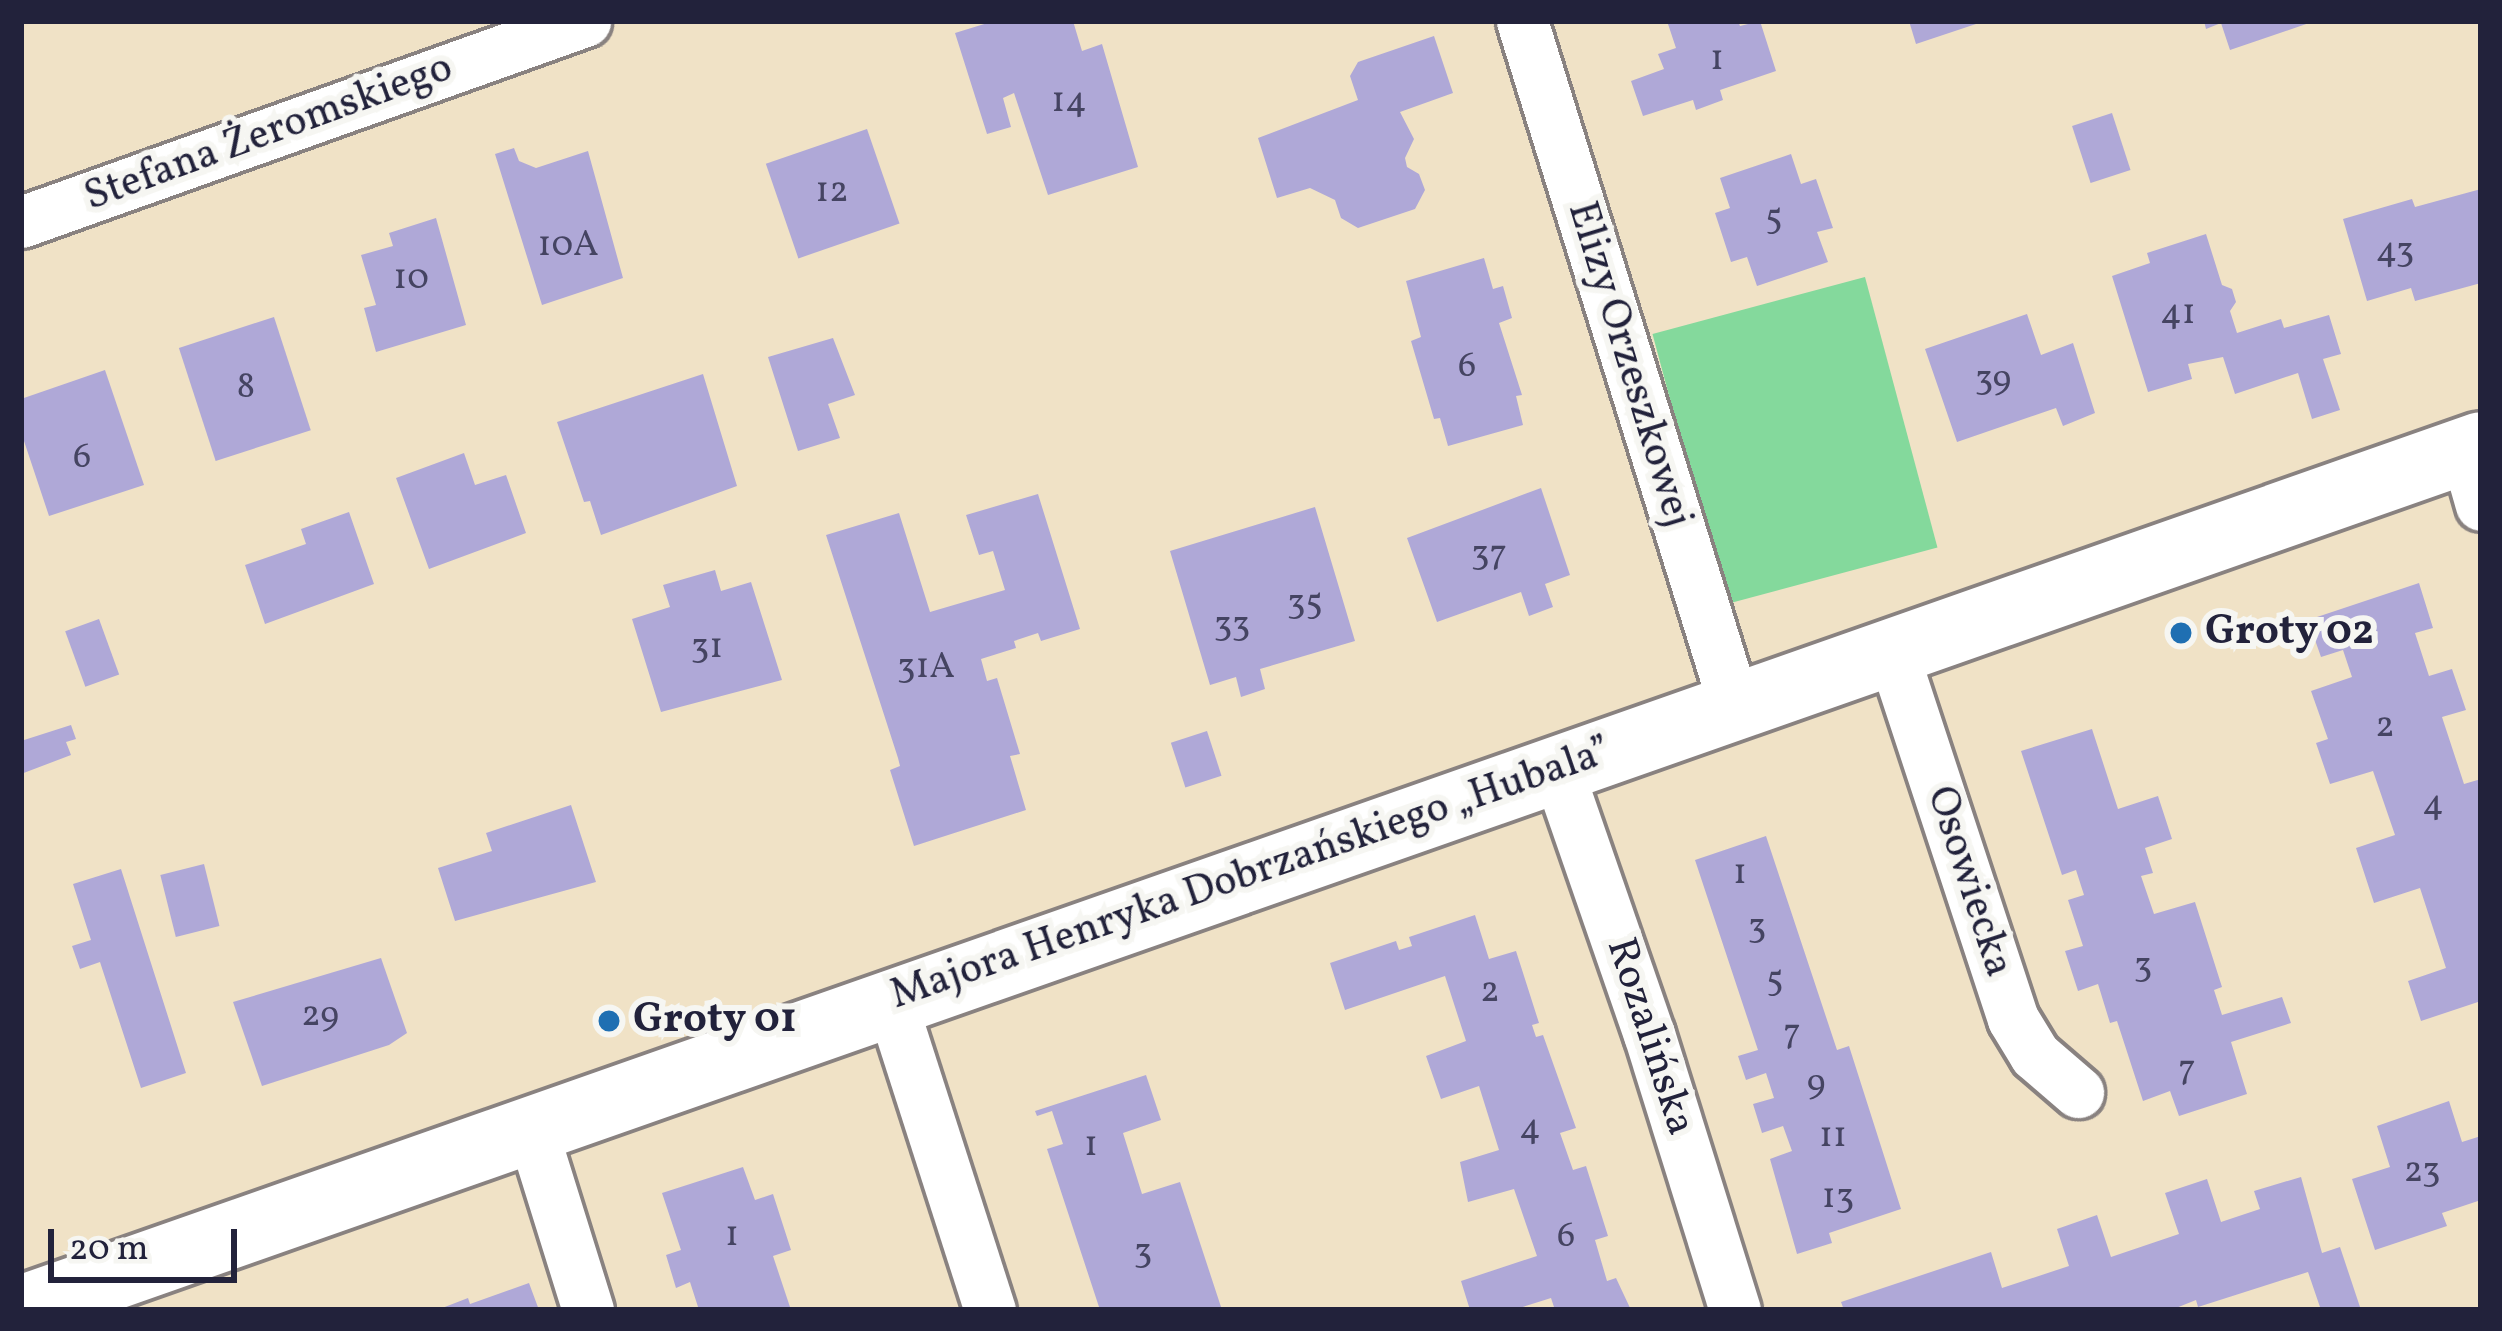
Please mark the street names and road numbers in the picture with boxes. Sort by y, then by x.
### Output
street label: Stefana Żeromskiego [78,44,460,224]
street label: Elizy Orzeszkowej [1554,196,1702,534]
street label: Majora Henryka Dobrzańskiego „Hubala” [884,728,1618,1022]
street label: Osowiecka [1914,780,2022,984]
street label: Rozalińska [1593,932,1705,1142]

